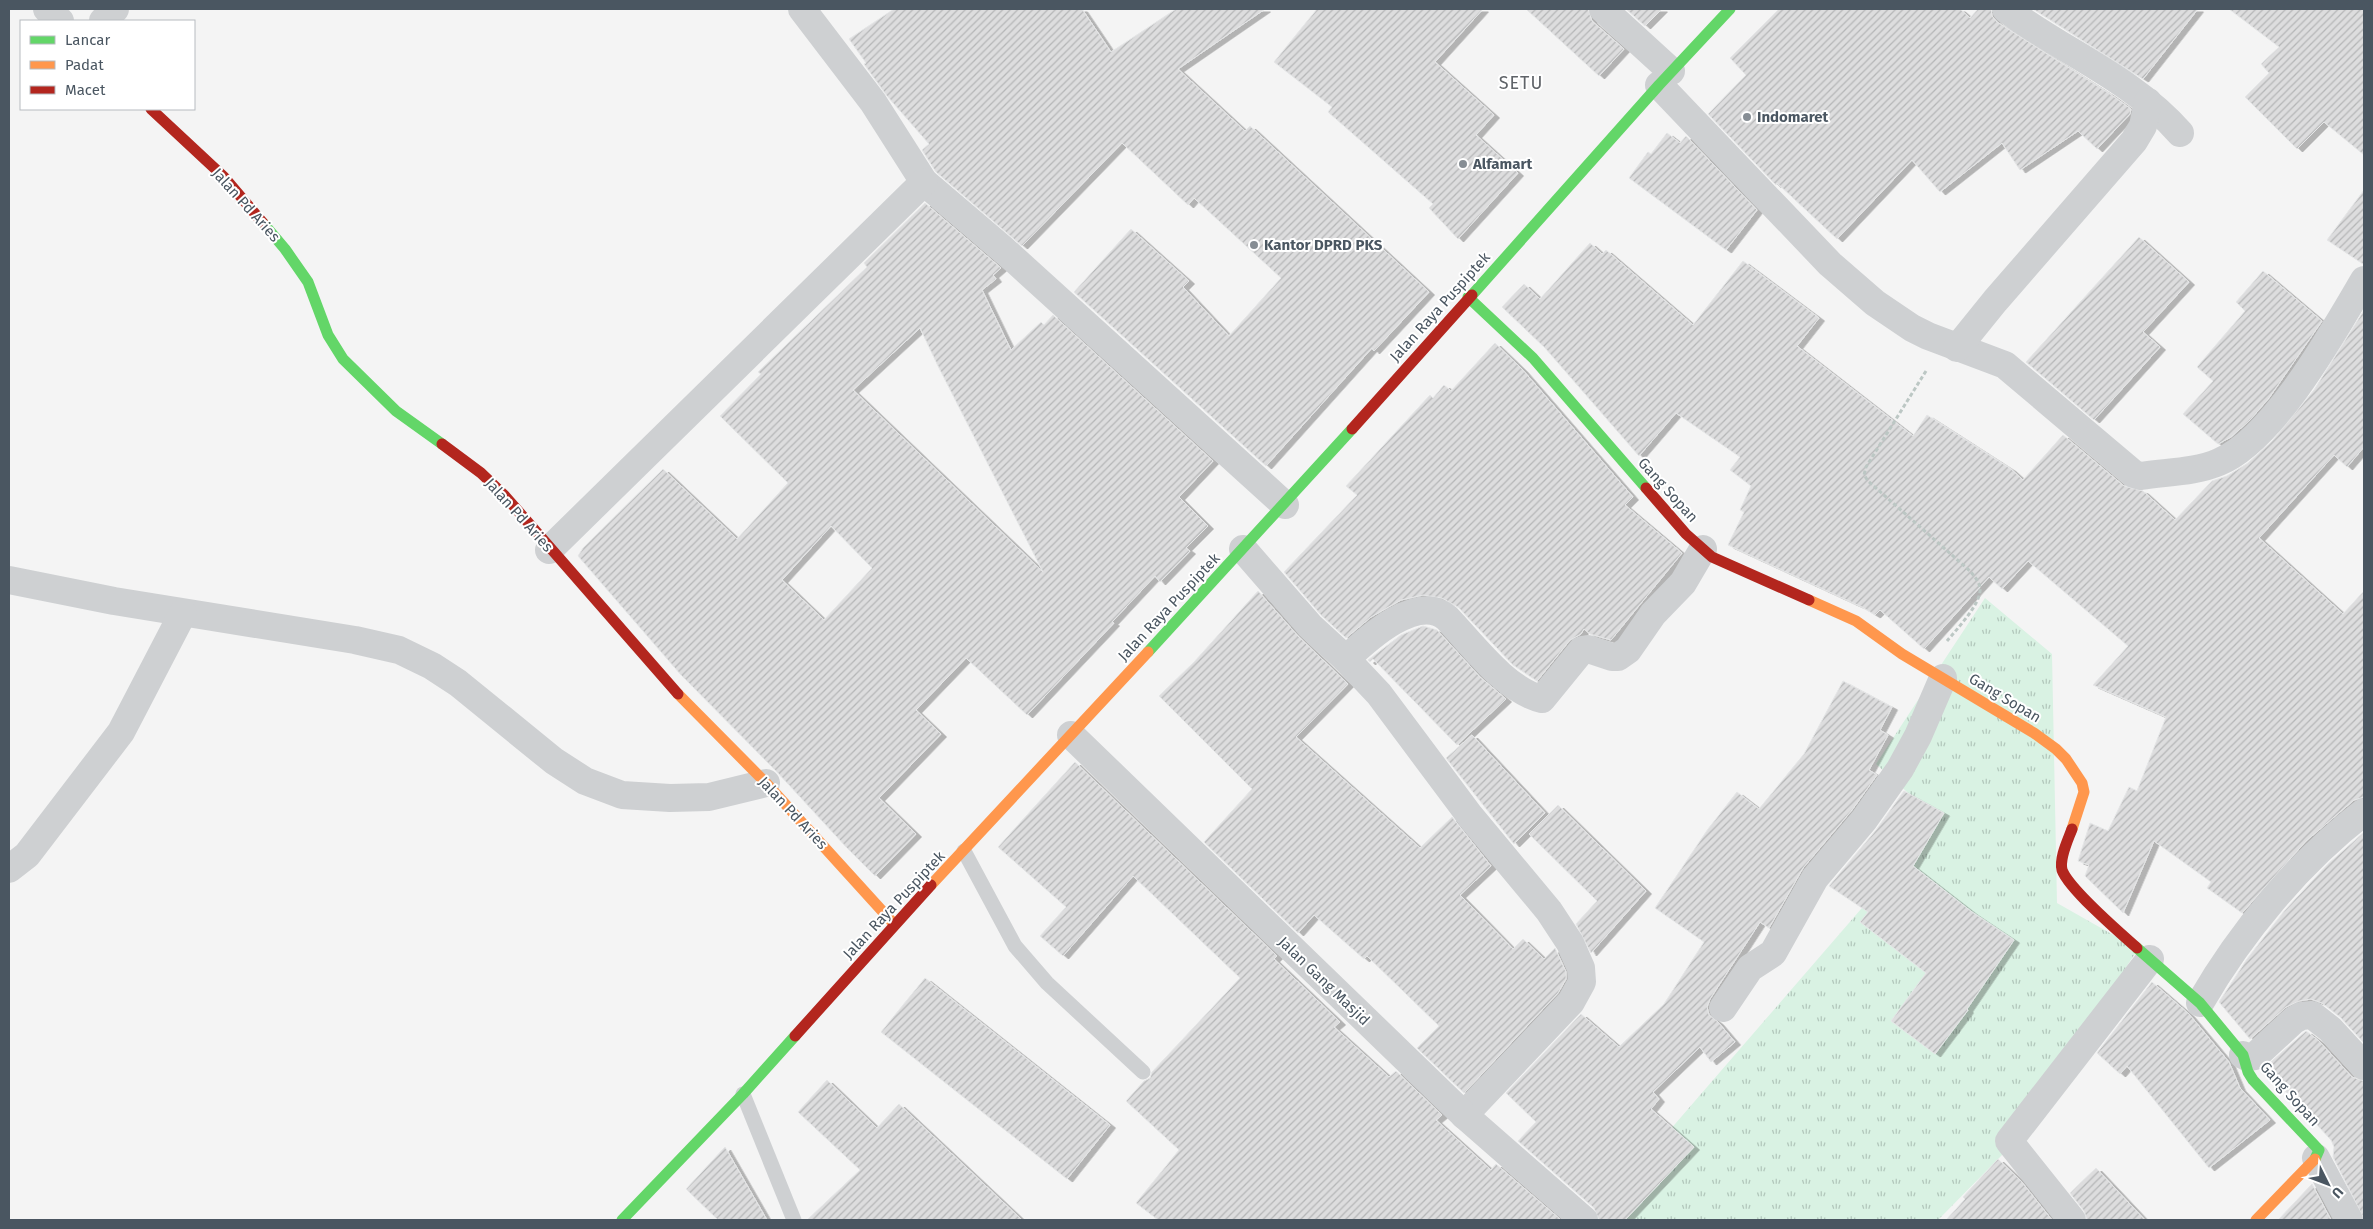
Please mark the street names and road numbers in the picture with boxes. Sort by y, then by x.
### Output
street label: Jalan Pd Aries [208,164,284,246]
street label: Jalan Raya Puspiptek [1386,248,1494,365]
street label: Gang Sopan [1634,454,1702,526]
street label: Jalan Pd Aries [481,474,557,556]
street label: Jalan Raya Puspiptek [1114,549,1224,665]
street label: Gang Sopan [1966,669,2044,727]
street label: Jalan Pd Aries [755,773,831,853]
street label: Jalan Raya Puspiptek [839,847,949,963]
street label: Jalan Gang Masjid [1275,933,1373,1029]
street label: Gang Sopan [2256,1058,2324,1130]

